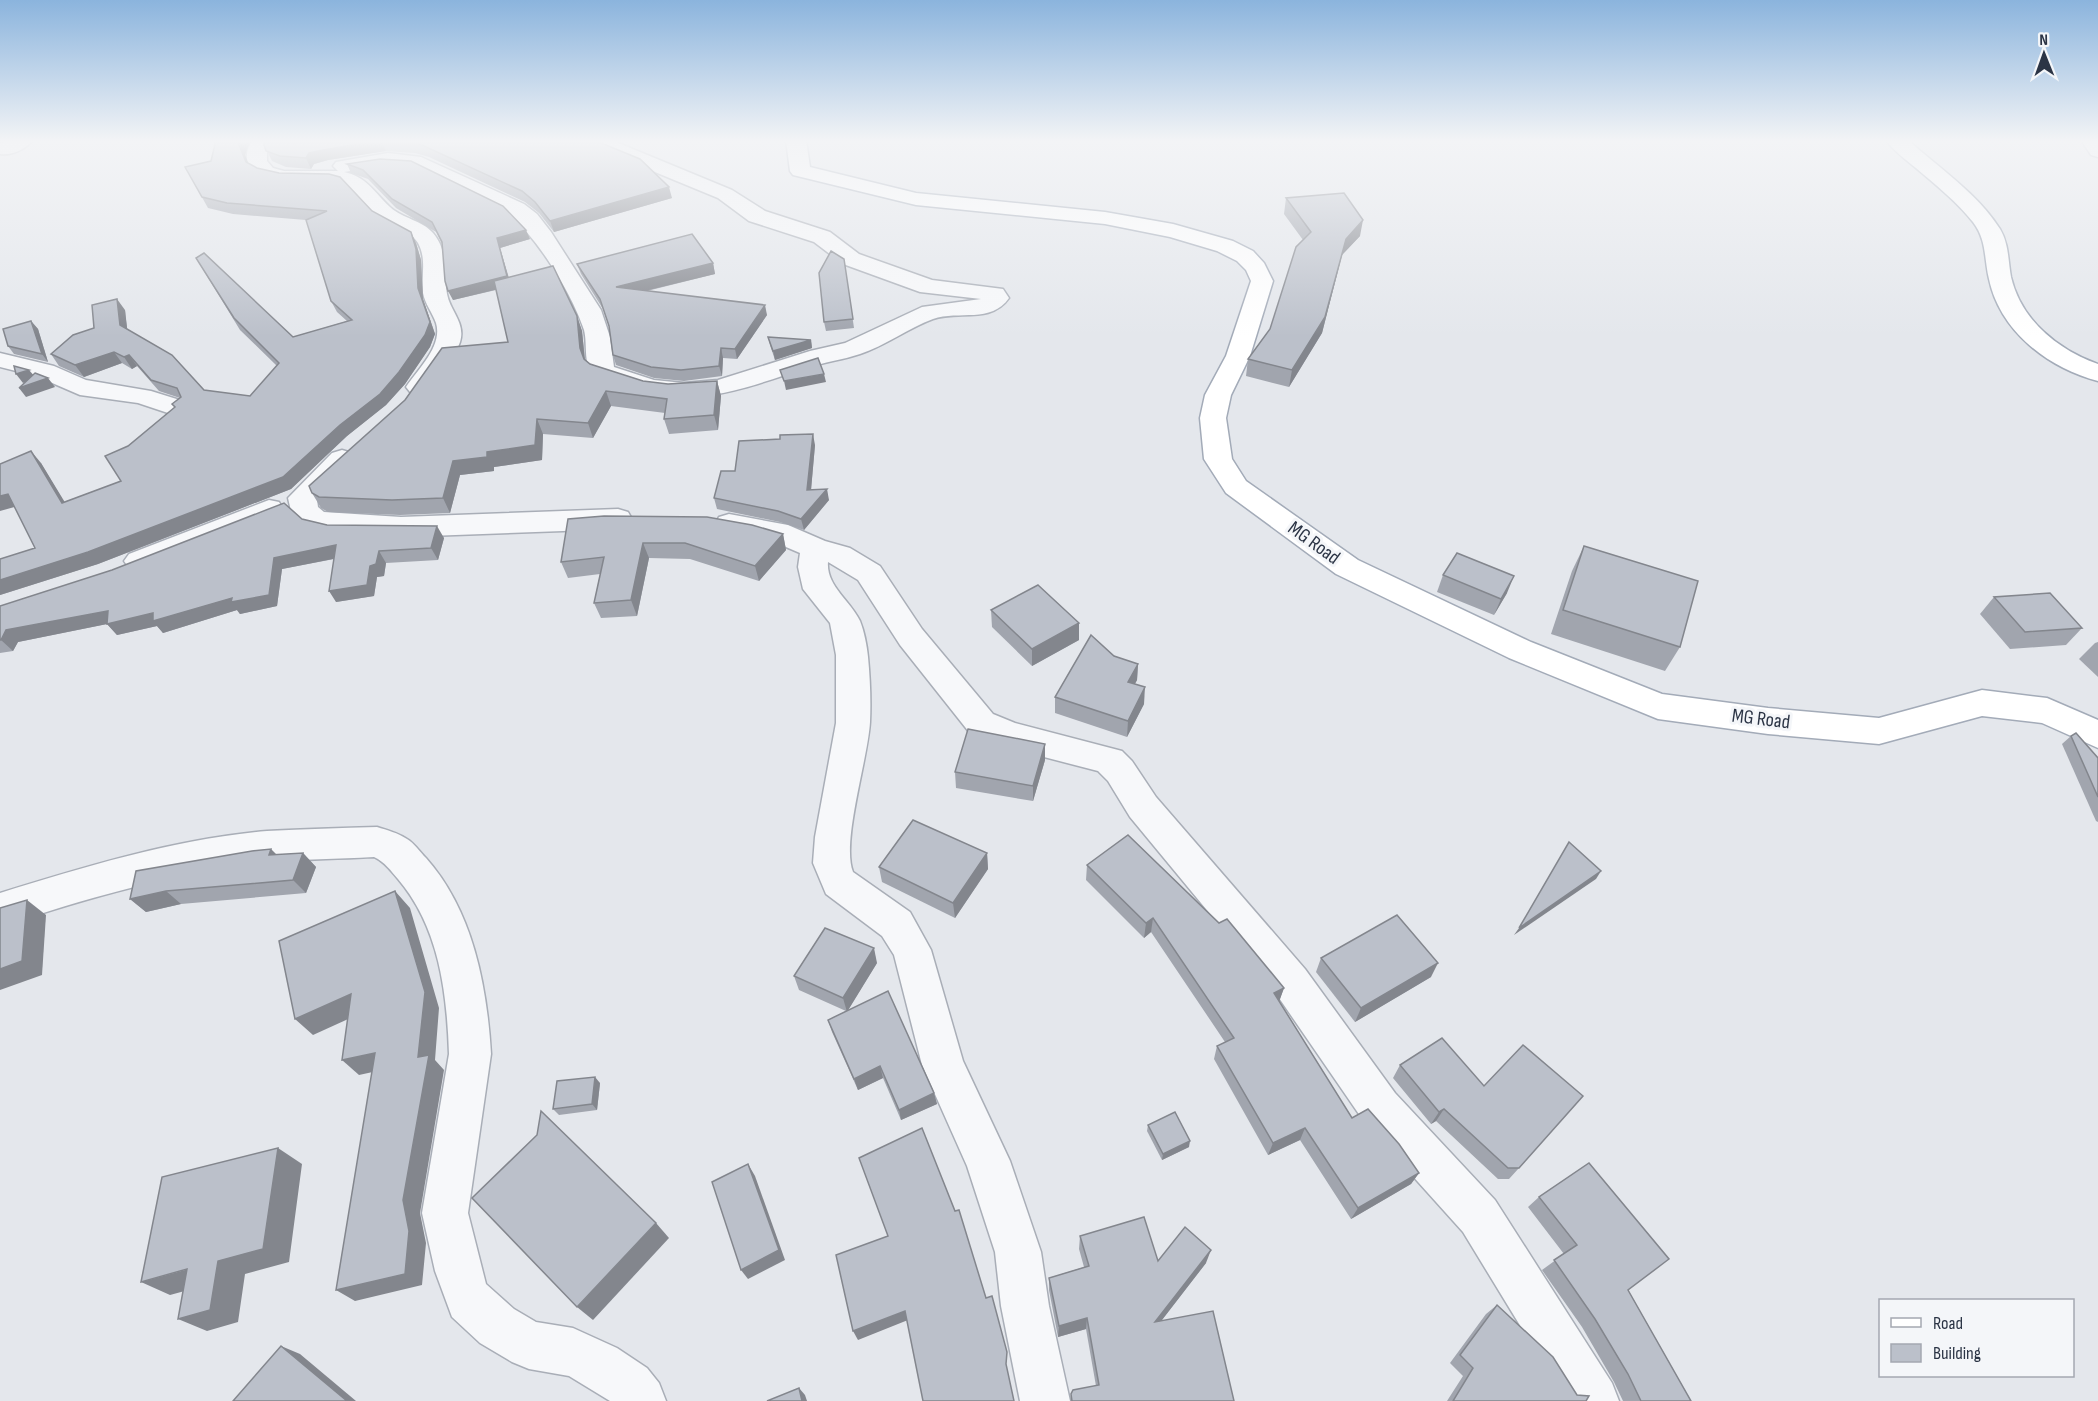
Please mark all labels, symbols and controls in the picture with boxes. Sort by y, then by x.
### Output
north arrow [2014,24,2074,84]
text: N [2039,31,2048,50]
street label: MG Road [1283,516,1345,570]
street label: MG Road [1731,704,1791,734]
legend [1879,1299,2074,1377]
text: Road [1933,1313,1963,1334]
text: Building [1933,1343,1981,1364]

